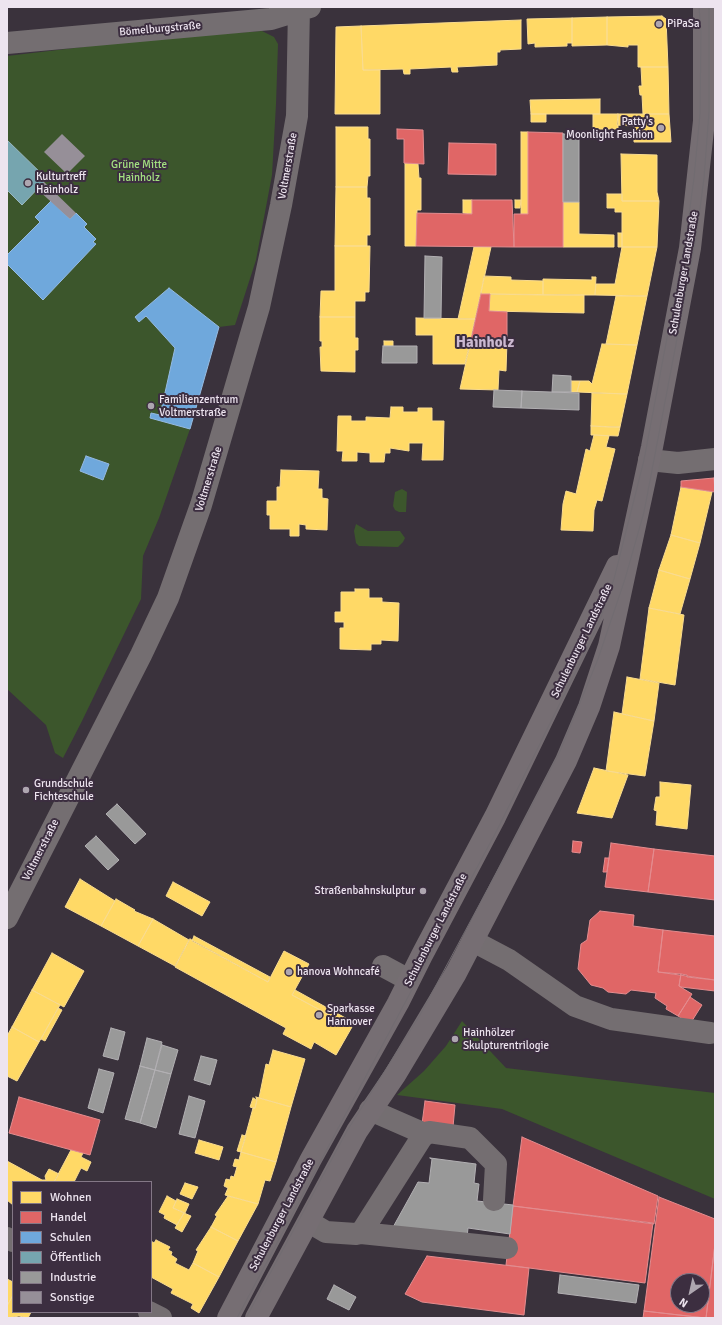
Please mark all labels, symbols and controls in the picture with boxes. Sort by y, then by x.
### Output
place label: PiPaSa [667,17,699,31]
street label: Bömelburgstraße [119,19,201,39]
marker: PiPaSa [654,19,664,29]
place label: Patty's Moonlight Fashion [566,115,653,141]
marker: Patty's Moonlight Fashion [656,123,666,133]
street label: Voltmerstraße [276,132,300,200]
park label: Grüne Mitte Hainholz [111,158,167,184]
place label: Kulturtreff Hainholz [36,170,86,196]
marker: Kulturtreff Hainholz [23,178,33,188]
street label: Schulenburger Landstraße [667,210,701,336]
district label: Hainholz [456,334,514,352]
place label: Familienzentrum Voltmerstraße [159,393,238,419]
marker: Familienzentrum Voltmerstraße [146,401,156,411]
street label: Voltmerstraße [193,445,225,513]
street label: Schulenburger Landstraße [549,582,615,700]
place label: Grundschule Fichteschule [34,777,94,803]
marker: Grundschule Fichteschule [21,785,31,795]
street label: Voltmerstraße [20,817,62,883]
street label: Schulenburger Landstraße [402,871,470,989]
place label: Straßenbahnskulptur [315,884,415,898]
marker: Straßenbahnskulptur [418,886,428,896]
place label: hanova Wohncafé [297,965,380,979]
marker: hanova Wohncafé [284,967,294,977]
place label: Sparkasse Hannover [327,1002,375,1028]
marker: Sparkasse Hannover [314,1010,324,1020]
place label: Hainhölzer Skulpturentrilogie [463,1026,549,1052]
marker: Hainhölzer Skulpturentrilogie [450,1034,460,1044]
street label: Schulenburger Landstraße [247,1157,317,1273]
legend [12,1181,152,1313]
text: Wohnen [50,1190,92,1205]
text: Handel [50,1210,87,1225]
text: Schulen [50,1230,91,1245]
text: Öffentlich [50,1250,101,1265]
text: Industrie [50,1270,96,1285]
north arrow [670,1273,710,1313]
text: Sonstige [50,1290,95,1305]
text: N [677,1295,690,1310]

